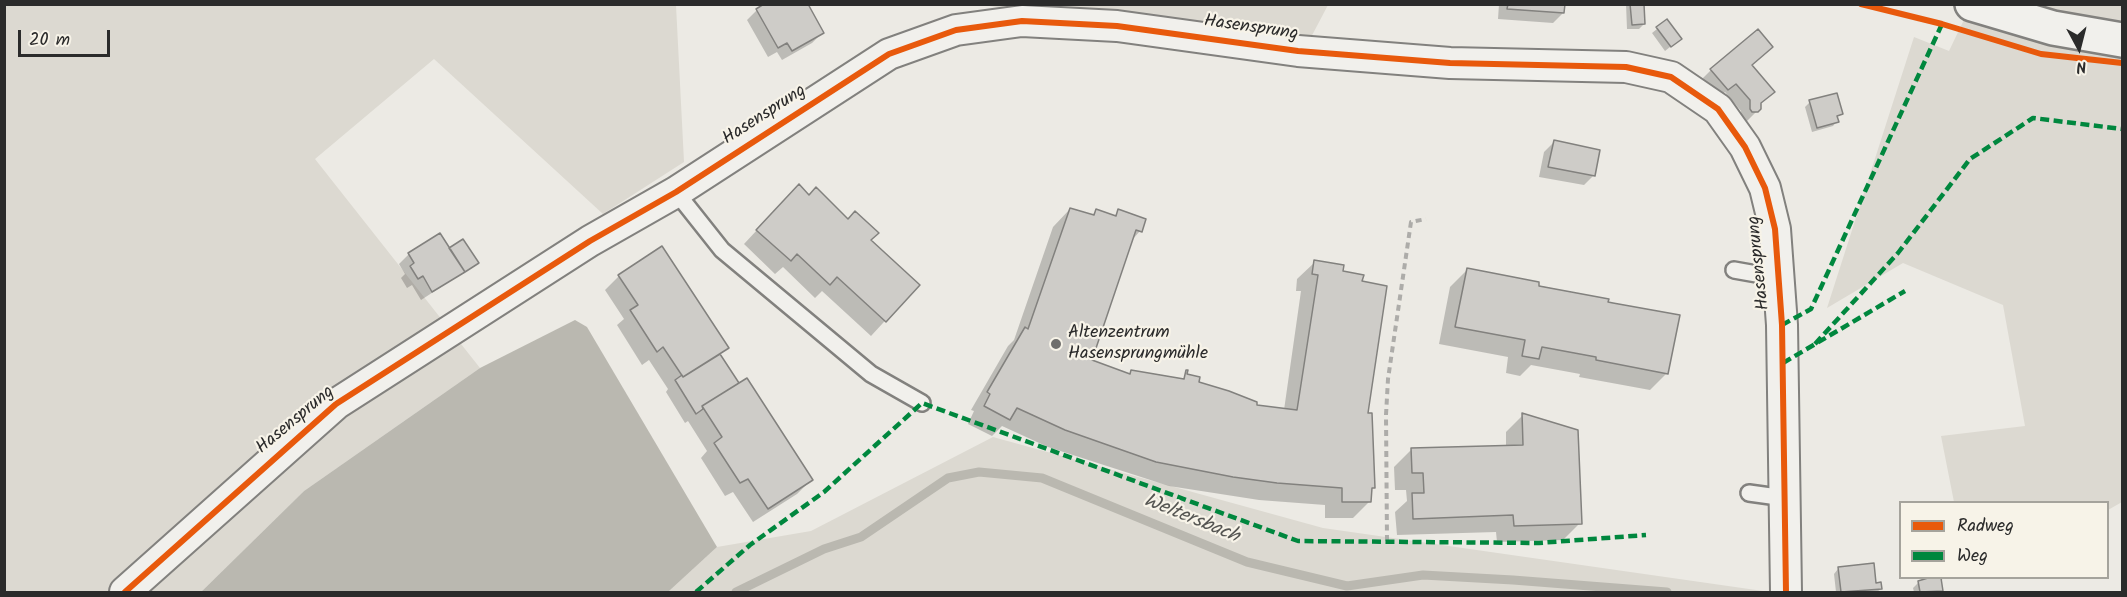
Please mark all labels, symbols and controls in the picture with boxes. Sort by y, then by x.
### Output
street label: Hasensprung [1203,12,1299,46]
scale bar [21,18,112,56]
north arrow [2049,18,2109,78]
text: 20 m [29,26,70,55]
text: N [2075,53,2088,79]
street label: Hasensprung [719,81,811,151]
street label: Hasensprung [1744,215,1776,311]
place label: Altenzentrum Hasensprungmühle [1068,323,1208,366]
marker: Altenzentrum Hasensprungmühle [1049,337,1063,351]
street label: Hasensprung [253,382,339,460]
water label: Weltersbach [1140,490,1242,550]
legend [1899,501,2109,579]
text: Radweg [1957,512,2014,541]
text: Weg [1957,542,1988,571]

